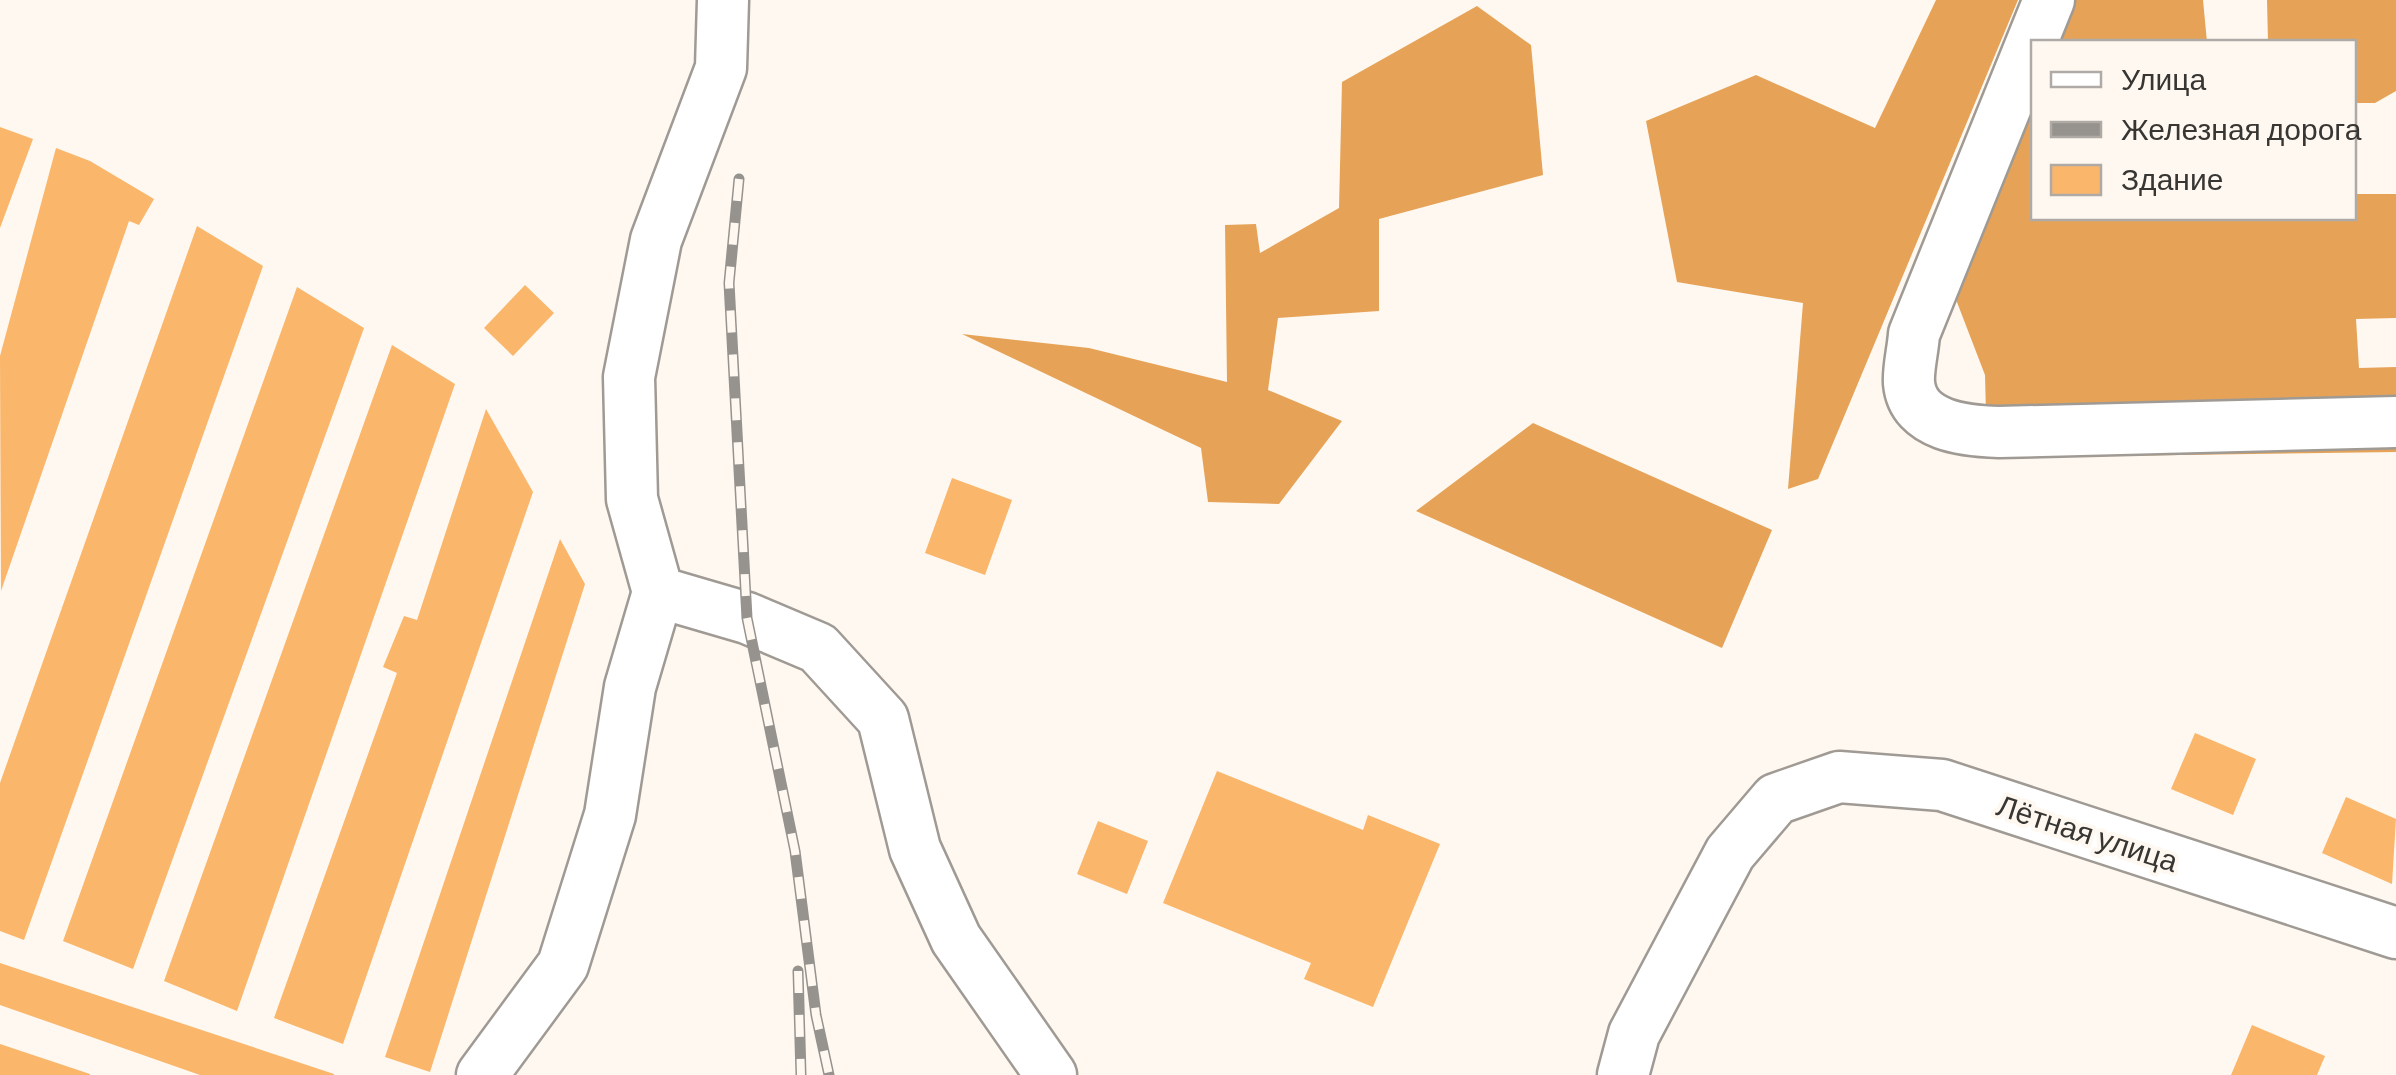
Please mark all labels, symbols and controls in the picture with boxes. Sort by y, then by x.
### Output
legend [2031,40,2356,220]
text: Улица [2121,60,2206,96]
text: Железная дорога [2121,110,2362,146]
text: Здание [2121,160,2223,196]
street label: Лётная улица [1993,786,2183,878]

